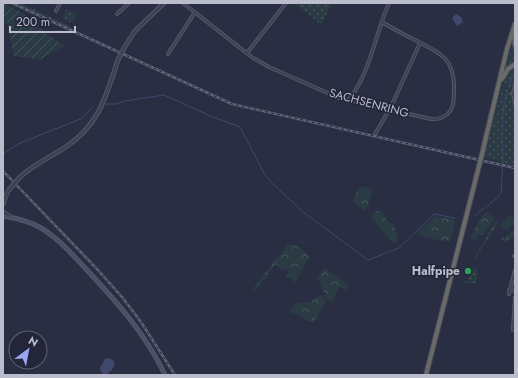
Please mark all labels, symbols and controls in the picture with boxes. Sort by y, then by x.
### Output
scale bar [10,8,75,34]
text: 200 m [16,13,50,31]
street label: SACHSENRING [327,84,411,122]
place label: Halfpipe [412,262,460,280]
marker: Halfpipe [463,266,473,276]
north arrow [8,330,48,370]
text: N [25,332,41,351]

